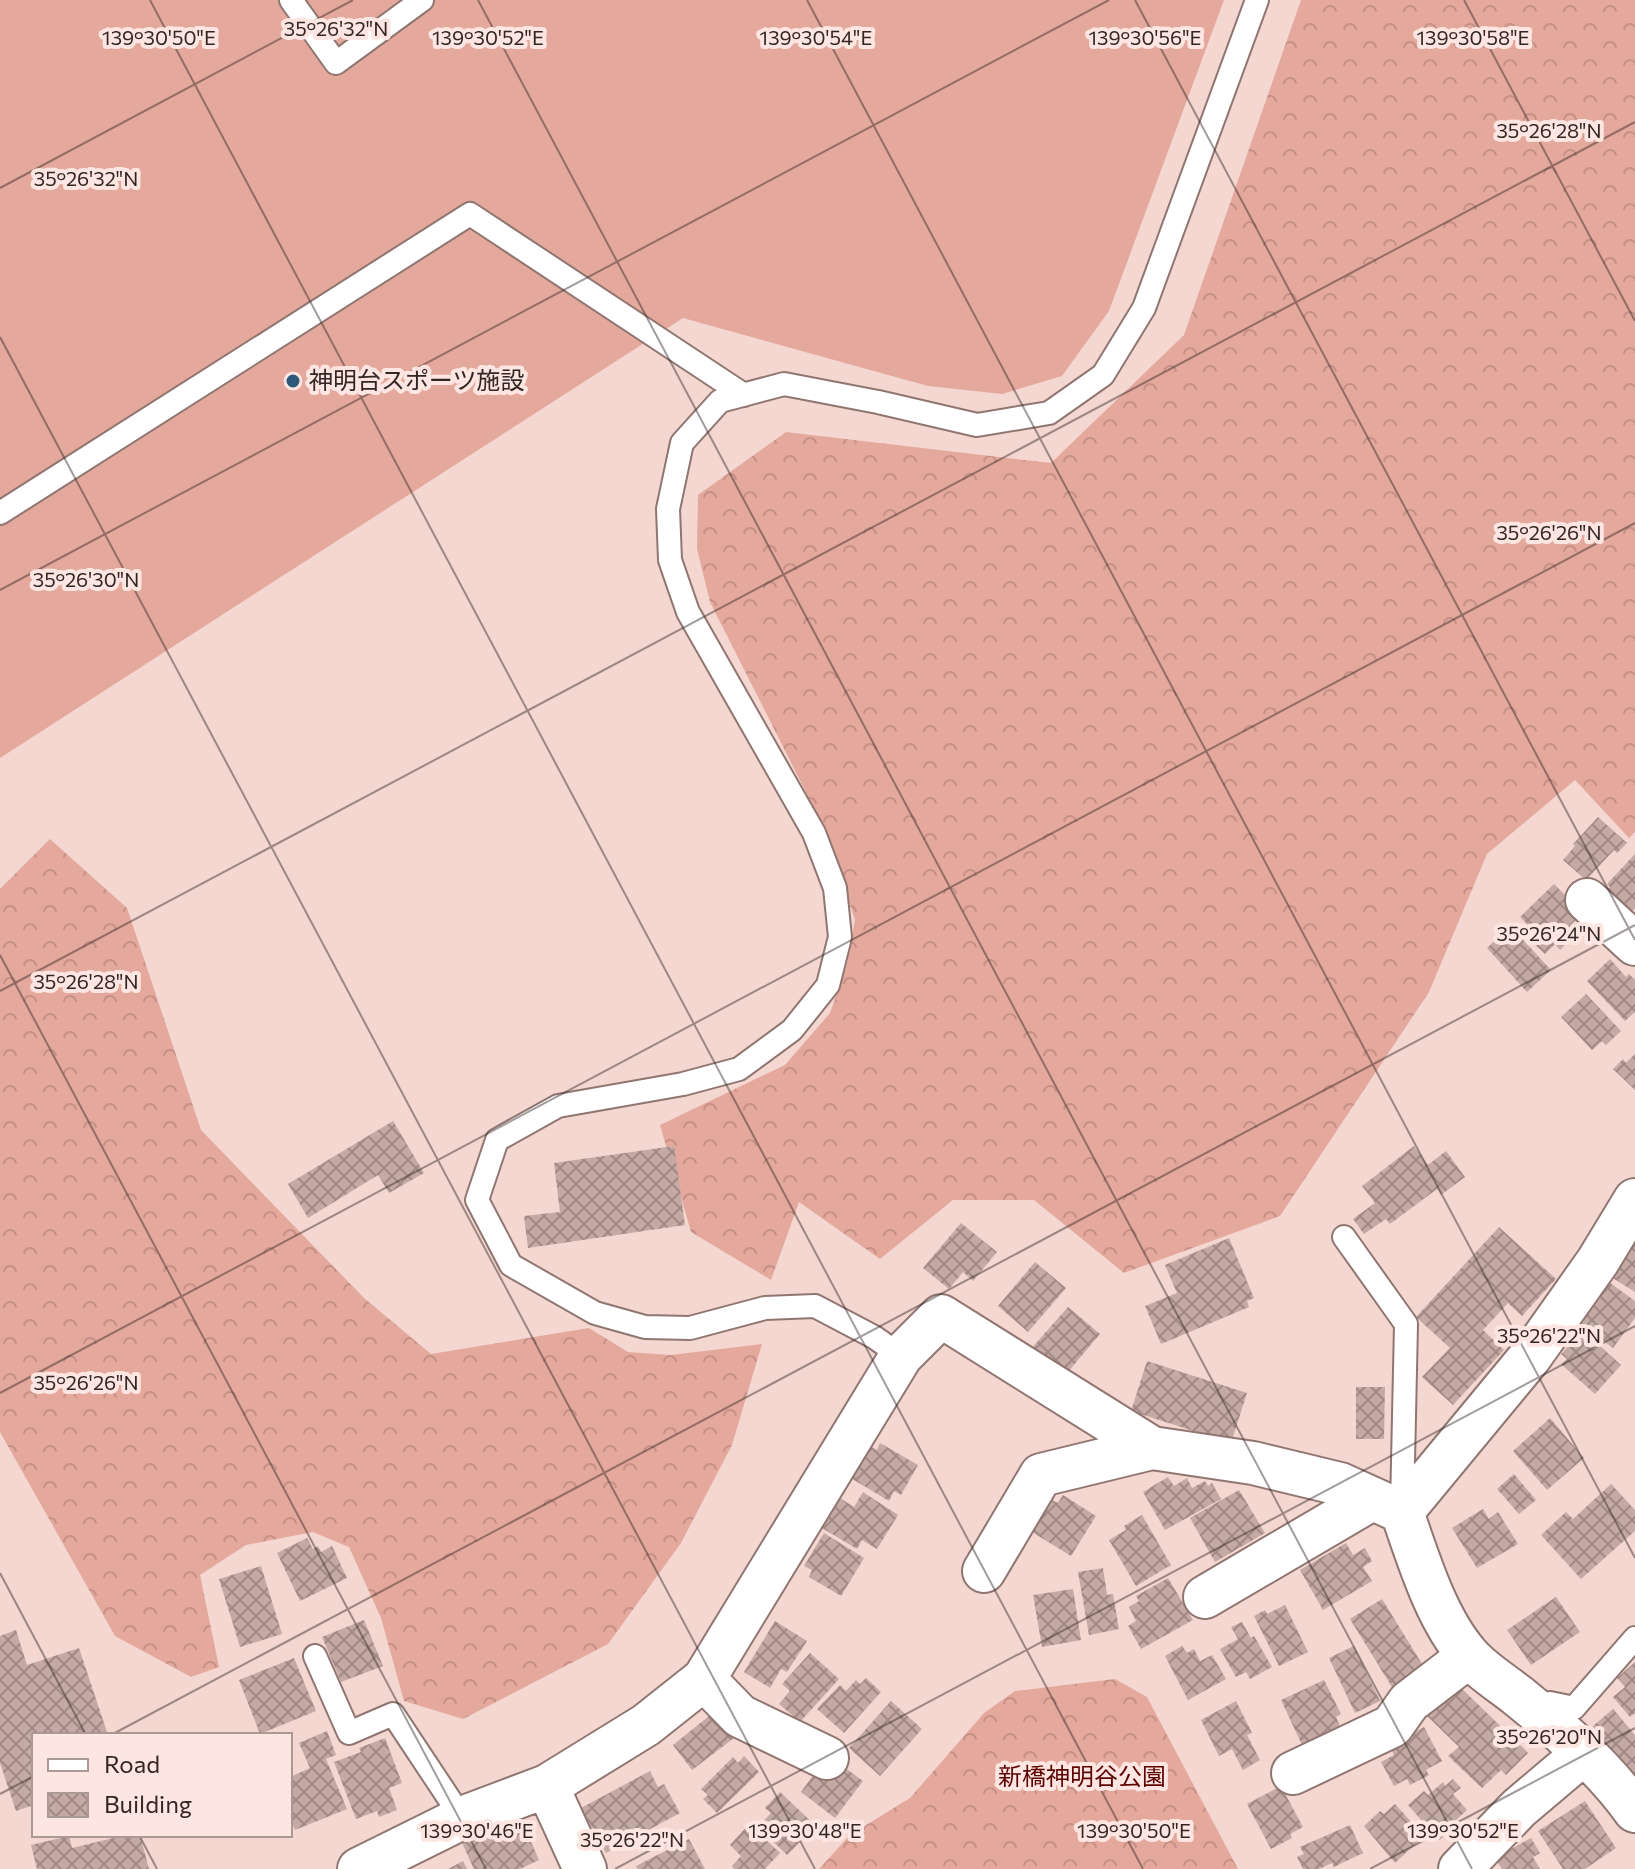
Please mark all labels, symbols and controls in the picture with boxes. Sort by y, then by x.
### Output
text: 35°26'32"N [284,16,388,40]
text: 139°30'50"E [102,25,216,49]
text: 139°30'52"E [432,25,544,49]
text: 139°30'54"E [760,25,872,49]
text: 139°30'56"E [1089,25,1201,49]
text: 139°30'58"E [1417,25,1529,49]
text: 35°26'28"N [1496,118,1602,142]
text: 35°26'32"N [34,166,138,190]
place label: 神明台スポーツ施設 [309,365,525,394]
marker: 神明台スポーツ施設 [284,372,302,390]
text: 35°26'26"N [1496,520,1602,544]
text: 35°26'30"N [33,567,139,591]
text: 35°26'24"N [1497,921,1601,945]
text: 35°26'28"N [33,969,139,993]
text: 35°26'22"N [1497,1323,1601,1347]
text: 35°26'26"N [33,1370,139,1394]
text: 35°26'20"N [1496,1724,1602,1748]
legend [32,1733,292,1837]
text: Road [104,1749,160,1778]
park label: 新橋神明谷公園 [998,1761,1166,1790]
text: Building [104,1789,192,1818]
text: 139°30'46"E [420,1818,534,1842]
text: 139°30'48"E [748,1818,862,1842]
text: 139°30'50"E [1077,1818,1191,1842]
text: 139°30'52"E [1407,1818,1519,1842]
text: 35°26'22"N [580,1827,684,1851]

